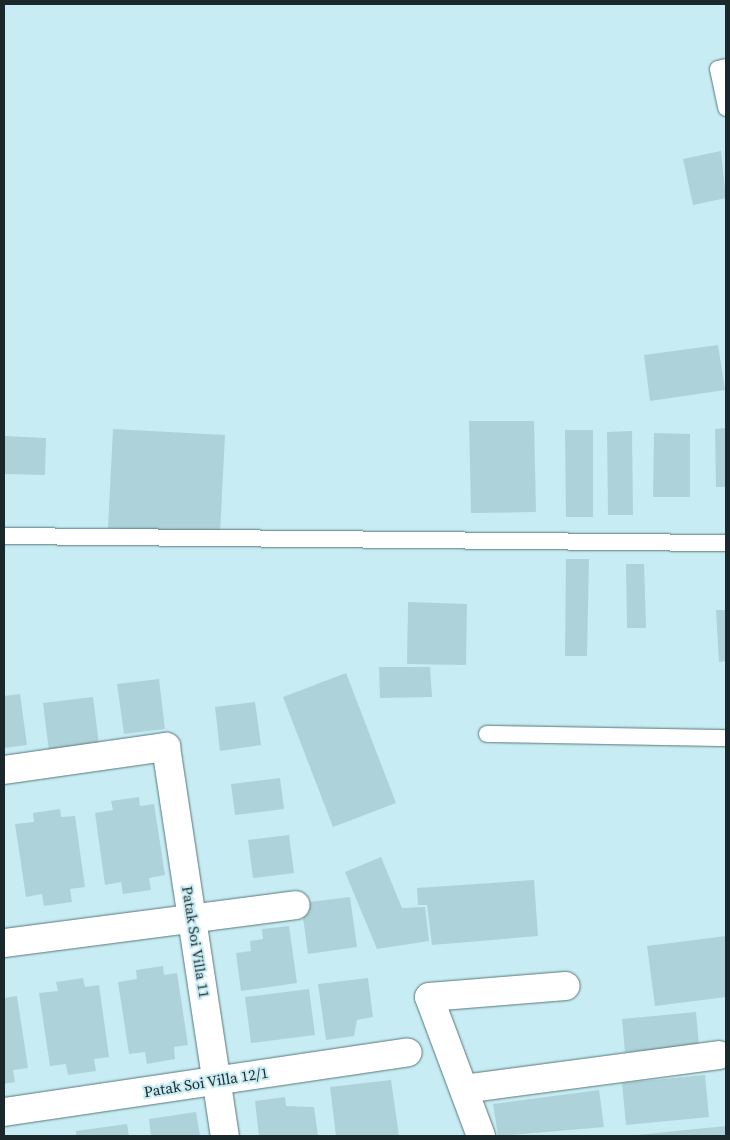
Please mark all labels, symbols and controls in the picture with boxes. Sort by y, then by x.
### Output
street label: Patak Soi Villa 11 [178,884,214,1000]
street label: Patak Soi Villa 12/1 [142,1063,270,1101]

